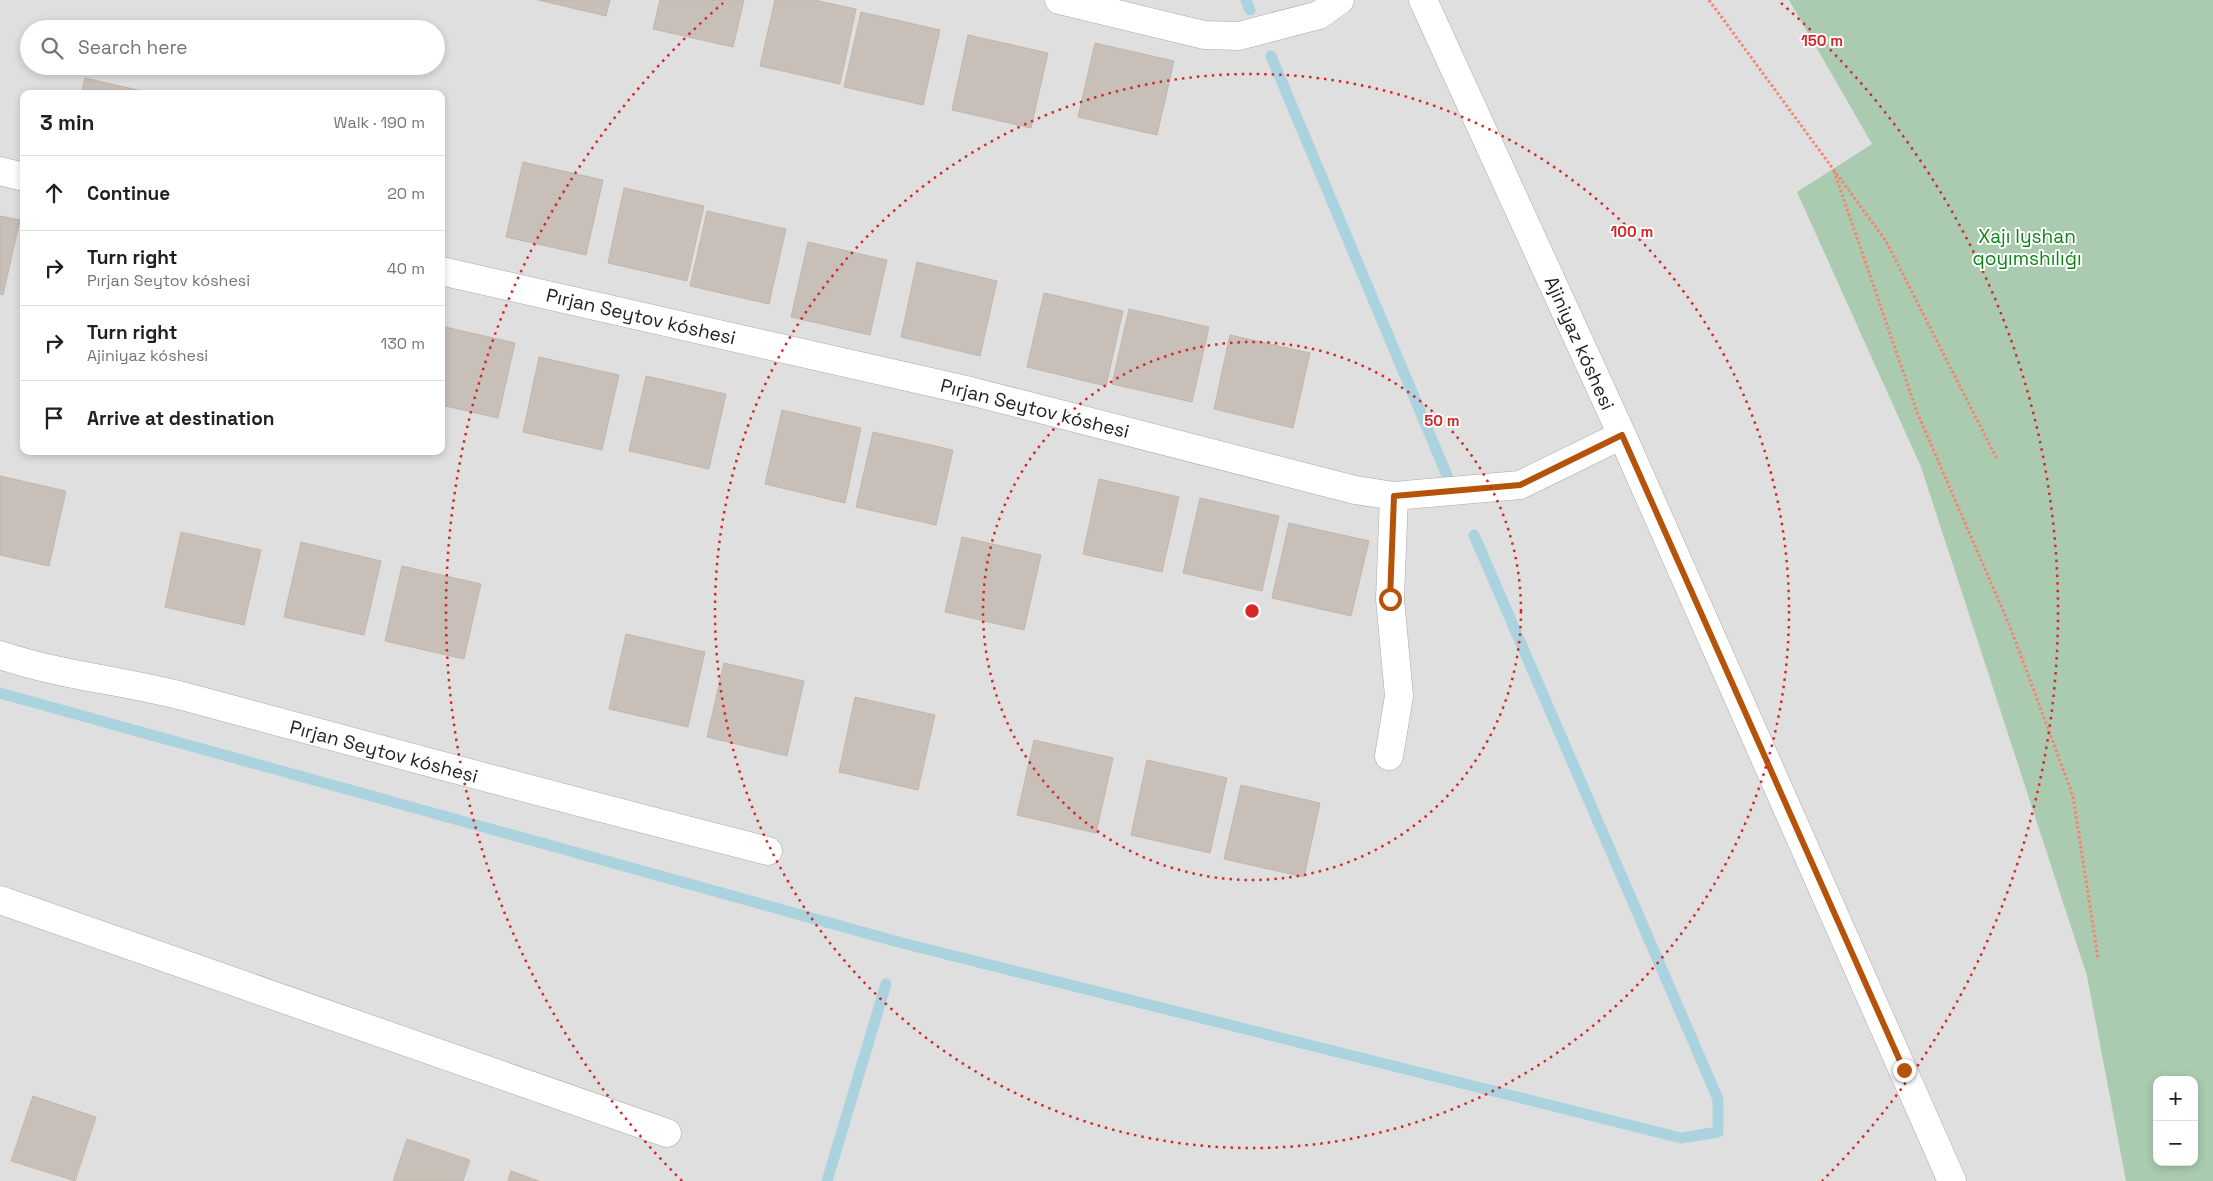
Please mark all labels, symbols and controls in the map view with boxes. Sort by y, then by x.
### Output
search box [20,20,445,75]
text: 150 m [1801,31,1843,50]
icon: search [38,34,66,62]
text: Search here [78,35,188,60]
text: 3 min [40,109,95,136]
text: Walk · 190 m [334,112,425,133]
icon: ahead [40,179,68,207]
text: Continue [87,181,170,206]
text: 20 m [387,183,425,204]
text: 100 m [1611,222,1653,241]
park label: Xajı Iyshan qoyımshılıǵı [1972,224,2082,271]
text: Turn right [87,245,177,270]
icon: right [40,254,68,282]
text: 40 m [387,258,425,279]
text: Pırjan Seytov kóshesi [87,270,250,291]
street label: Ajiniyaz kóshesi [1539,272,1620,414]
street label: Pırjan Seytov kóshesi [544,283,738,350]
text: Turn right [87,320,177,345]
icon: right [40,329,68,357]
text: 130 m [381,333,425,354]
text: Ajiniyaz kóshesi [87,345,208,366]
street label: Pırjan Seytov kóshesi [938,373,1132,444]
icon: arrive [40,404,68,432]
text: Arrive at destination [87,406,275,431]
text: 50 m [1424,411,1460,430]
route start [1379,588,1402,611]
centre of rings [1243,602,1261,620]
street label: Pırjan Seytov kóshesi [287,714,481,789]
route end [1893,1059,1916,1082]
map controls [2153,1076,2198,1166]
button: + [2153,1076,2198,1121]
button: − [2153,1121,2198,1166]

